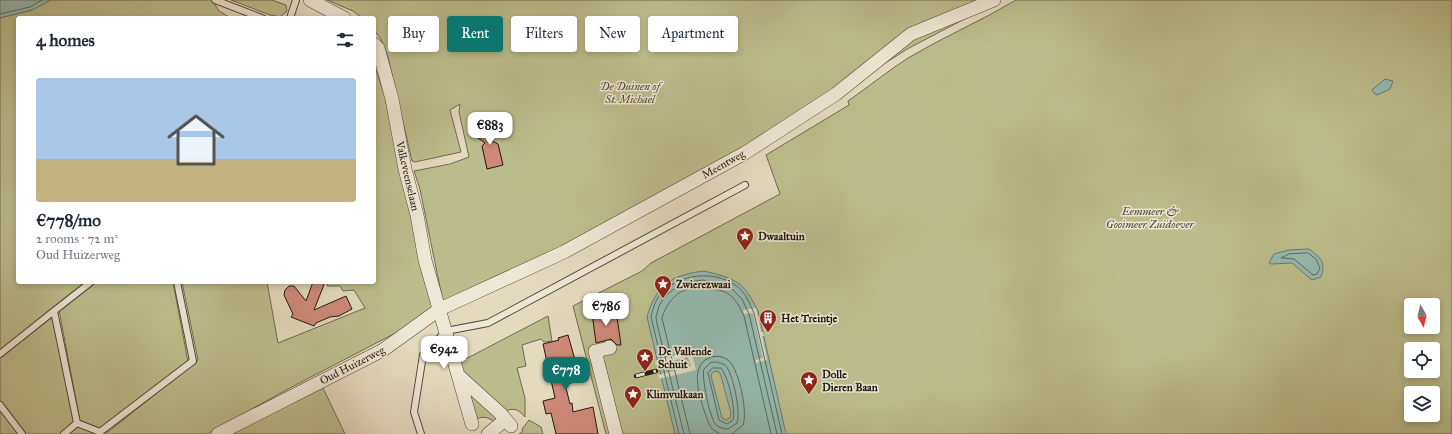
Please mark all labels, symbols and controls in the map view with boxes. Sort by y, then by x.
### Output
chip: Buy [388,16,439,52]
chip: Rent [447,16,503,52]
chip: Filters [511,16,577,52]
chip: New [585,16,640,52]
chip: Apartment [648,16,738,52]
icon: filters [334,29,356,51]
text: 4 homes [36,30,95,51]
park label: De Duinen of St. Michael [600,80,663,106]
icon: home [160,104,232,176]
pin: €883 [466,112,514,146]
text: €883 [477,117,503,133]
street label: Valkeveenselaan [393,139,422,212]
street label: Meentweg [700,147,748,182]
park label: Eemmeer & Gooimeer Zuidoever [1106,205,1195,231]
text: €778/mo [36,210,101,231]
place icon: Dwaaltuin [735,226,755,251]
place label: Dwaaltuin [758,230,805,243]
text: 2 rooms · 72 m² [36,231,118,247]
text: Oud Huizerweg [36,247,120,263]
place icon: Zwierezwaai [653,274,673,299]
place label: Zwierezwaai [676,278,732,291]
pin: €786 [582,293,630,327]
text: €786 [592,298,620,314]
north arrow [1404,298,1440,334]
map controls [1404,298,1440,422]
building icon: Het Treintje [758,308,778,333]
place label: Het Treintje [781,312,838,326]
pin: €942 [420,336,468,370]
text: €942 [430,341,458,357]
button: locate [1404,342,1440,378]
street label: Oud Huizerweg [318,343,388,387]
place label: De Vallende Schuit [658,345,712,371]
place icon: De Vallende Schuit [635,347,655,372]
pin: €778 [542,357,590,391]
text: €778 [552,362,580,378]
place label: Dolle Dieren Baan [822,368,878,394]
place icon: Dolle Dieren Baan [799,370,819,395]
place icon: Klimvulkaan [623,384,643,409]
button: layers [1404,386,1440,422]
place label: Klimvulkaan [646,388,703,401]

